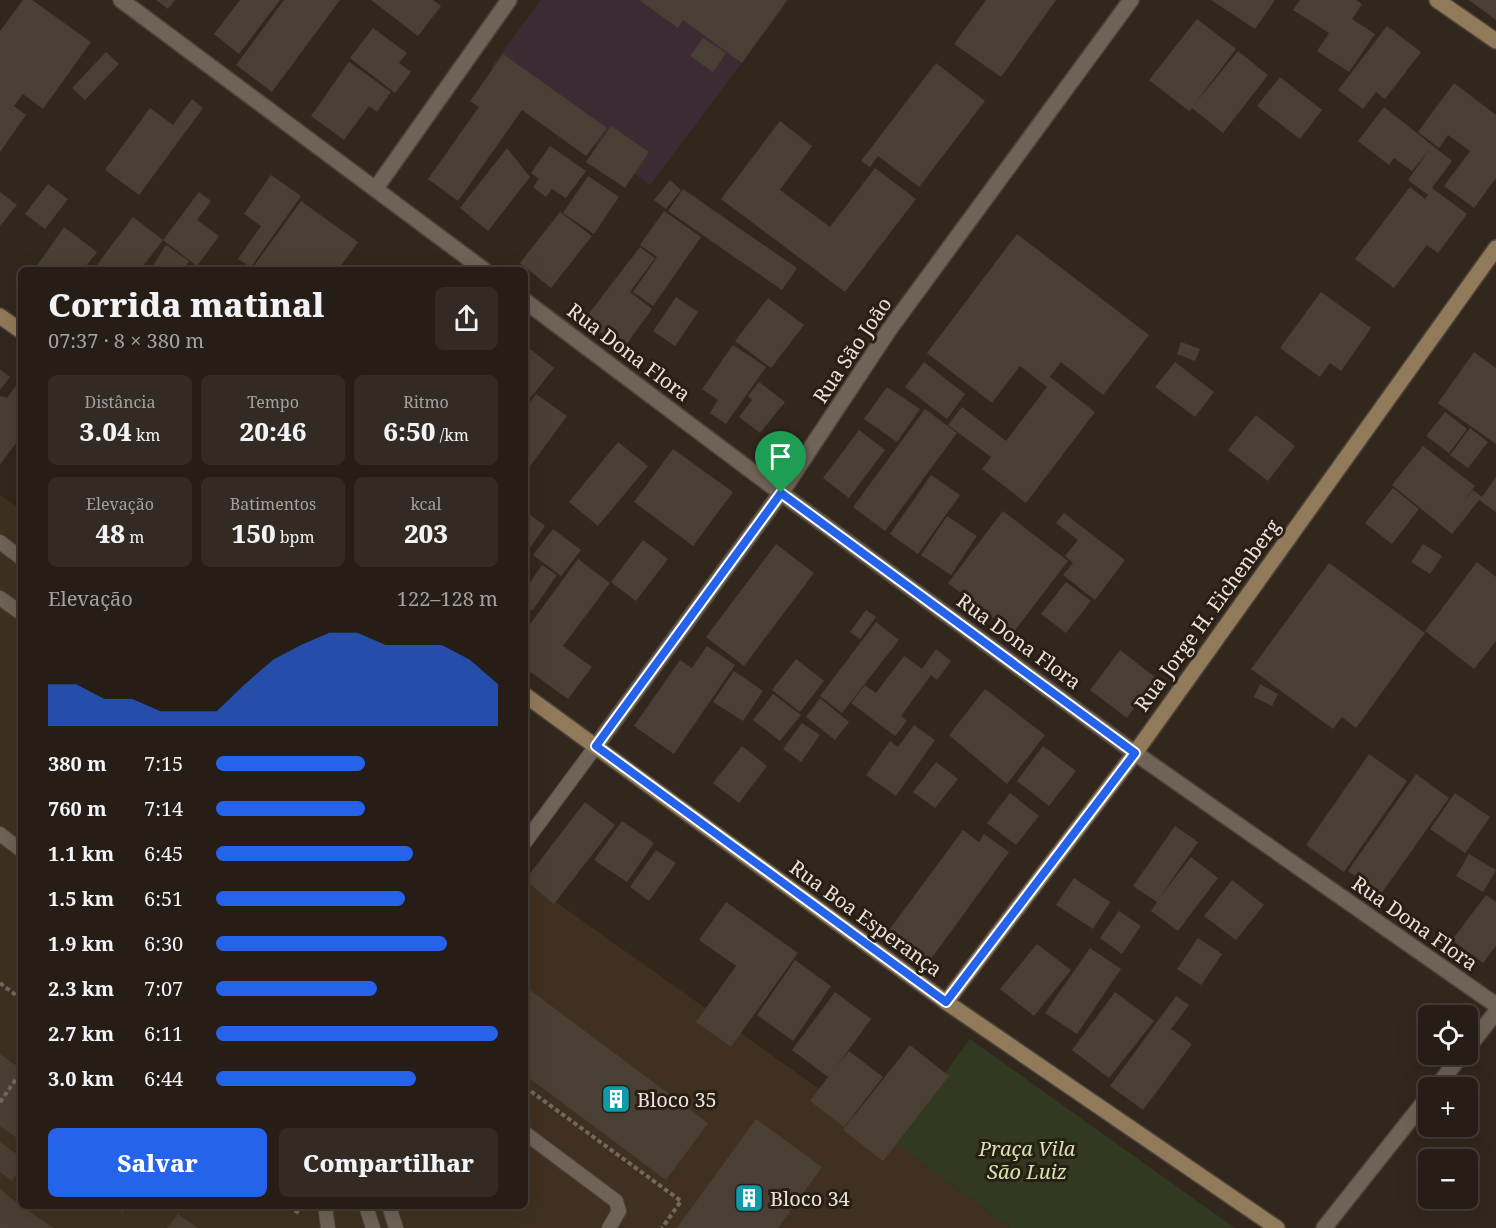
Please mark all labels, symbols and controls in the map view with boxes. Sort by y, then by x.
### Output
text: Corrida matinal [48,282,324,327]
button: share [435,287,498,350]
street label: Rua São João [807,292,897,408]
street label: Rua Dona Flora [562,297,696,407]
text: 07:37 · 8 × 380 m [48,327,204,354]
text: Distância [85,391,155,413]
text: Tempo [247,391,299,413]
text: Ritmo [403,391,449,413]
text: 3.04 [80,413,132,449]
text: 20:46 [239,413,307,449]
text: 6:50 [383,413,436,449]
text: km [132,424,160,446]
text: /km [436,424,469,446]
pin [755,431,806,493]
icon: arrive [764,440,797,473]
text: Elevação [86,493,154,515]
text: Batimentos [230,493,316,515]
text: kcal [411,493,441,515]
street label: Rua Jorge H. Eichenberg [1128,513,1286,716]
text: 48 [96,515,125,551]
text: 150 [231,515,276,551]
text: 203 [404,515,448,551]
text: m [125,526,144,548]
text: bpm [276,526,315,548]
text: Elevação [48,585,133,612]
text: 122–128 m [397,585,498,612]
street label: Rua Dona Flora [951,587,1087,695]
text: 380 m [48,750,107,777]
text: 7:15 [144,750,183,777]
text: 760 m [48,795,107,822]
text: 7:14 [144,795,183,822]
text: 1.1 km [48,840,114,867]
text: 6:45 [144,840,183,867]
street label: Rua Boa Esperança [784,854,948,982]
street label: Rua Dona Flora [1347,870,1483,976]
text: 1.5 km [48,885,114,912]
text: 6:51 [144,885,183,912]
text: 1.9 km [48,930,114,957]
text: 6:30 [144,930,183,957]
text: 2.3 km [48,975,114,1002]
text: 7:07 [144,975,183,1002]
map controls [1418,1005,1478,1209]
button: locate [1418,1005,1478,1065]
text: 2.7 km [48,1020,114,1047]
text: 6:11 [144,1020,183,1047]
text: 3.0 km [48,1065,114,1092]
text: 6:44 [144,1065,183,1092]
button: + [1418,1077,1478,1137]
building icon: Bloco 35 [600,1083,632,1115]
place label: Bloco 35 [637,1086,717,1113]
button: Salvar [48,1128,267,1197]
button: Compartilhar [279,1128,498,1197]
park label: Praça Vila São Luiz [978,1135,1076,1185]
button: − [1418,1149,1478,1209]
building icon: Bloco 34 [733,1182,765,1214]
place label: Bloco 34 [770,1185,850,1212]

